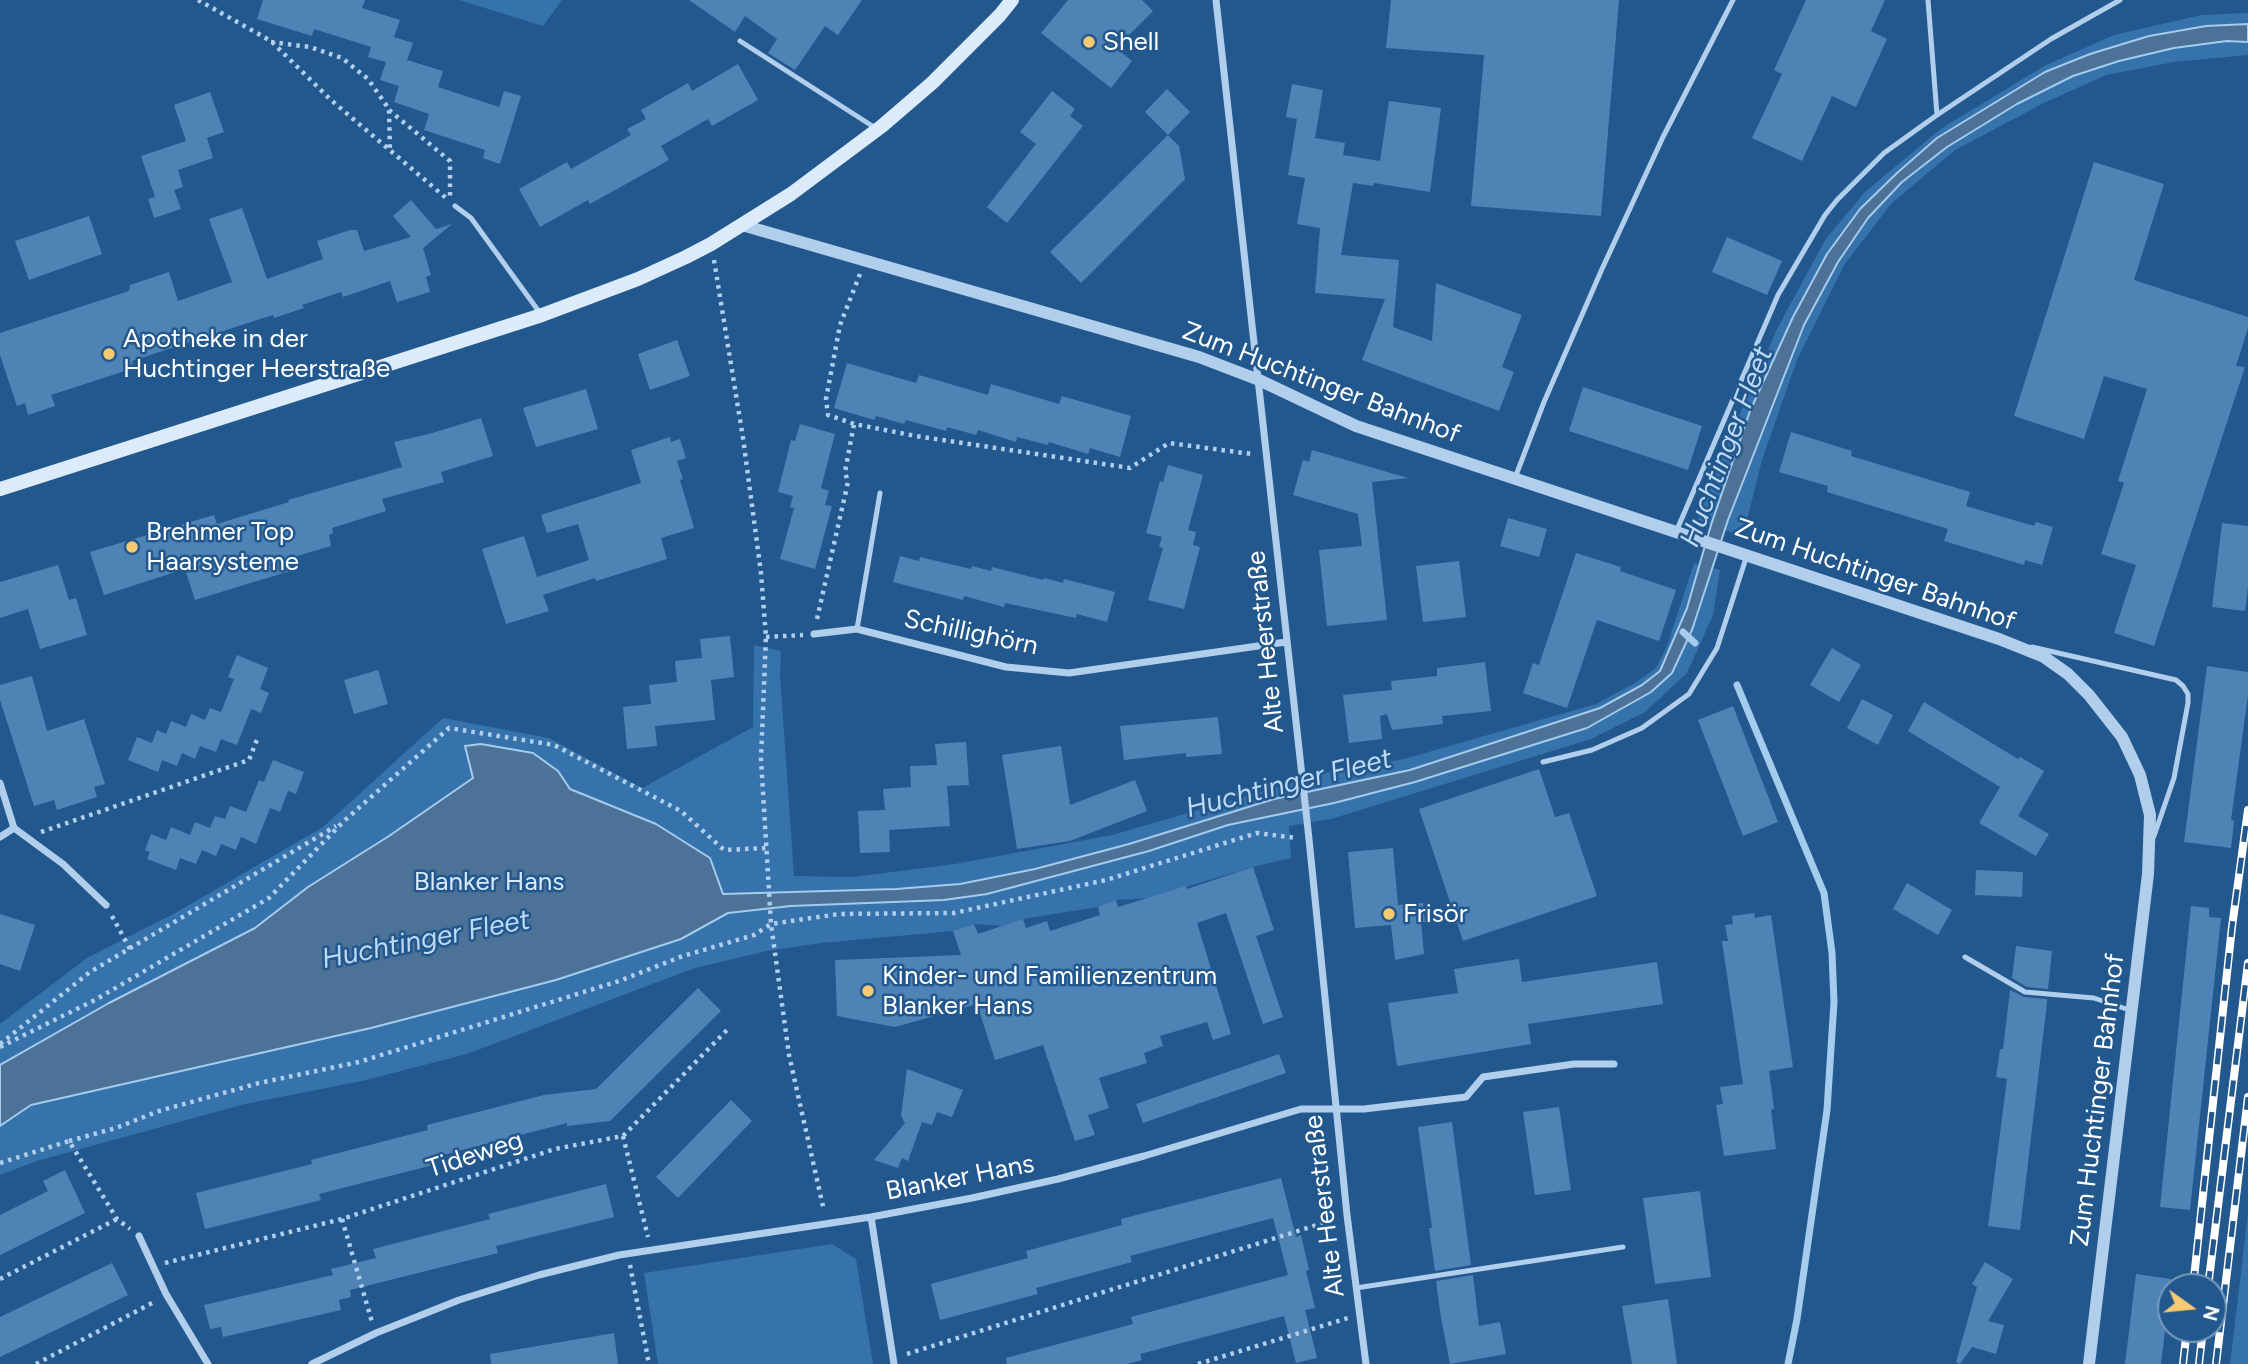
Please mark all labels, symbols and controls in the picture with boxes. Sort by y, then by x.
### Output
place label: Shell [1103,26,1159,58]
marker: Shell [1081,34,1097,50]
street label: Zum Huchtinger Bahnhof [1178,316,1464,450]
place label: Apotheke in der Huchtinger Heerstraße [123,323,390,384]
water label: Huchtinger Fleet [1673,342,1781,552]
marker: Apotheke in der Huchtinger Heerstraße [101,346,117,362]
street label: Zum Huchtinger Bahnhof [1731,512,2019,638]
place label: Brehmer Top Haarsysteme [146,516,299,578]
marker: Brehmer Top Haarsysteme [124,539,140,555]
street label: Alte Heerstraße [1241,549,1291,735]
street label: Schillighörn [901,604,1041,662]
water label: Huchtinger Fleet [1182,742,1396,826]
park label: Blanker Hans [414,866,564,898]
place label: Frisör [1403,898,1468,930]
water label: Huchtinger Fleet [319,903,533,977]
marker: Frisör [1381,906,1397,922]
street label: Zum Huchtinger Bahnhof [2065,952,2131,1248]
place label: Kinder- und Familienzentrum Blanker Hans [882,960,1217,1021]
marker: Kinder- und Familienzentrum Blanker Hans [860,983,876,999]
street label: Alte Heerstraße [1298,1113,1352,1299]
street label: Tideweg [423,1125,527,1185]
street label: Blanker Hans [883,1148,1037,1208]
north arrow [2157,1273,2227,1343]
text: N [2198,1303,2224,1323]

